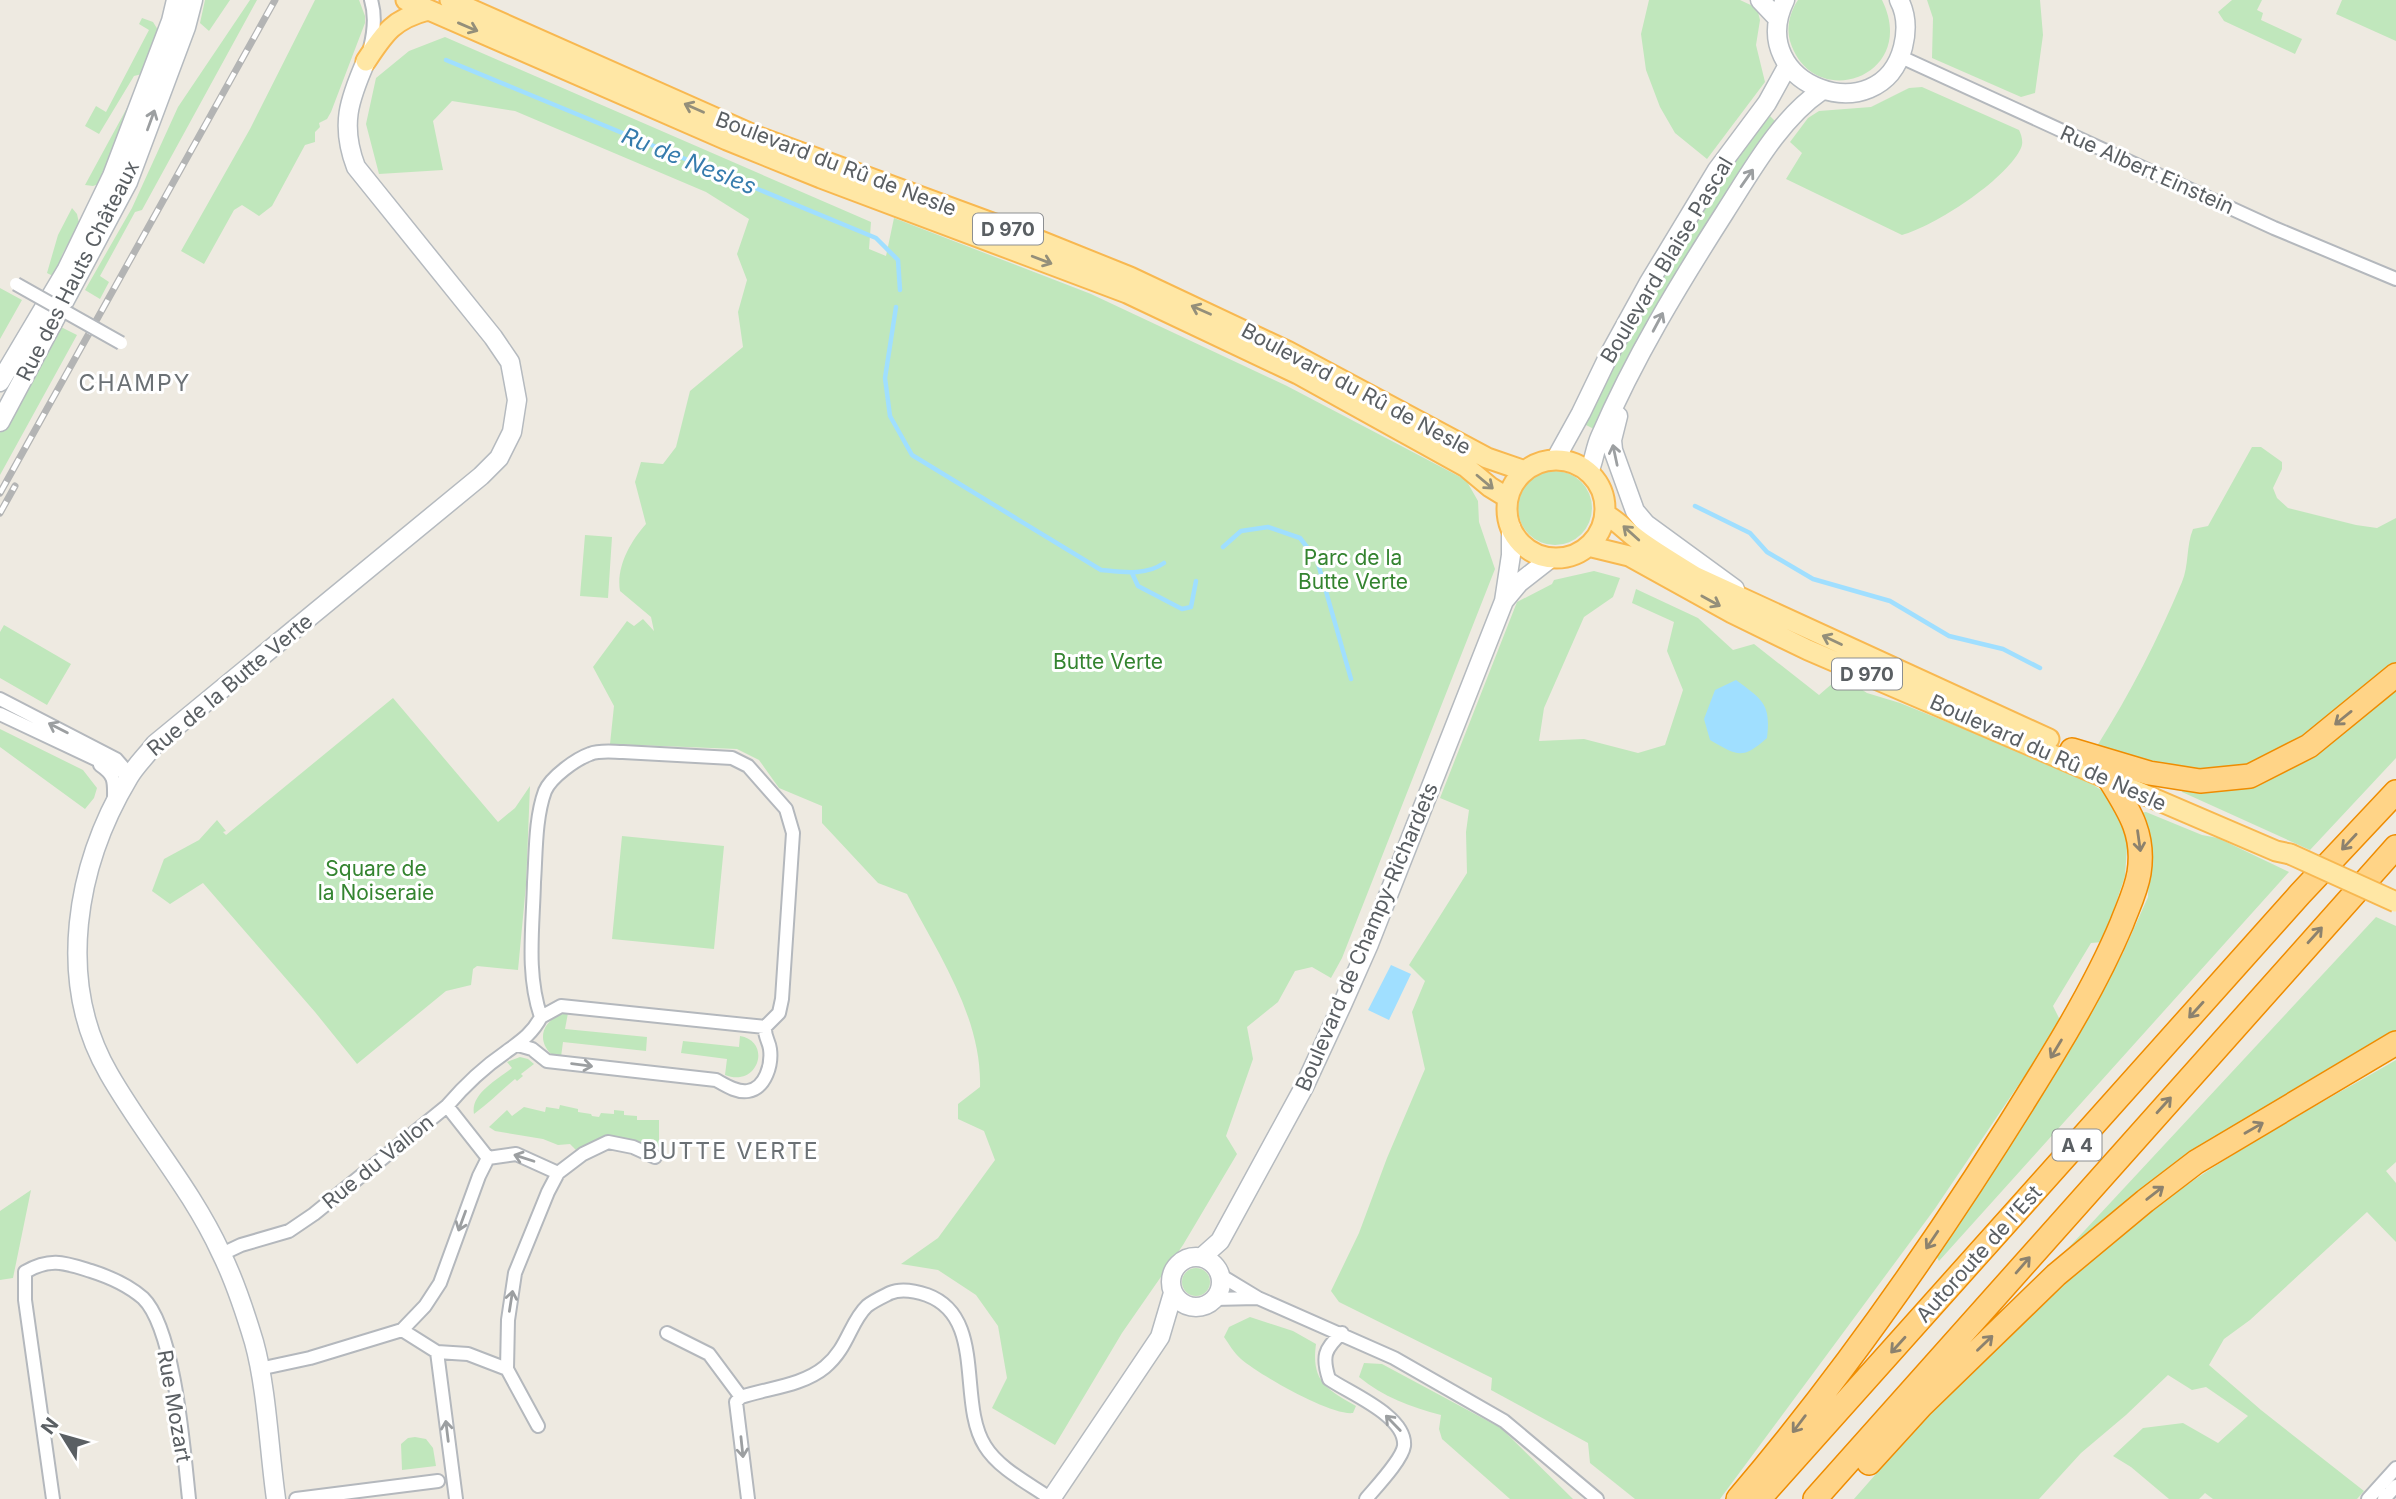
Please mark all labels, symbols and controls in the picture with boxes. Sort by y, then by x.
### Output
one-way arrow [457,21,479,34]
one-way arrow [684,101,705,114]
street label: Boulevard du Rû de Nesle [712,106,960,221]
one-way arrow [146,110,159,132]
street label: Rue Albert Einstein [2057,120,2238,219]
water label: Ru de Nesles [618,121,760,201]
street label: Boulevard Blaise Pascal [1595,152,1738,367]
street label: Rue des Hauts Châteaux [11,156,144,385]
one-way arrow [1740,169,1754,188]
road number: D 970 [973,214,1043,244]
one-way arrow [1031,254,1053,267]
one-way arrow [1191,303,1212,316]
one-way arrow [1652,312,1665,333]
street label: Boulevard du Rû de Nesle [1237,317,1475,460]
district label: CHAMPY [79,369,191,397]
one-way arrow [1608,444,1621,467]
one-way arrow [1475,474,1493,490]
one-way arrow [1623,525,1641,541]
park label: Parc de la Butte Verte [1298,545,1408,594]
one-way arrow [1700,594,1720,608]
street label: Rue de la Butte Verte [142,608,317,761]
one-way arrow [1822,632,1843,646]
park label: Butte Verte [1053,649,1163,674]
road number: D 970 [1832,659,1902,690]
street label: Boulevard du Rû de Nesle [1926,689,2170,816]
one-way arrow [2335,710,2353,726]
one-way arrow [48,721,69,735]
street label: Boulevard de Champy-Richardets [1290,779,1443,1095]
one-way arrow [2132,829,2145,852]
one-way arrow [2341,833,2358,850]
park label: Square de la Noiseraie [318,856,434,905]
one-way arrow [2307,927,2323,945]
one-way arrow [2188,1001,2205,1018]
one-way arrow [2049,1039,2063,1059]
one-way arrow [570,1059,592,1072]
one-way arrow [2156,1097,2172,1115]
street label: Rue du Vallon [317,1109,438,1214]
one-way arrow [2244,1120,2264,1134]
road number: A 4 [2052,1130,2102,1161]
district label: BUTTE VERTE [642,1137,820,1165]
one-way arrow [514,1151,536,1163]
street label: Autoroute de l’Est [1911,1180,2047,1327]
one-way arrow [2146,1186,2164,1201]
one-way arrow [455,1210,468,1232]
one-way arrow [1925,1230,1939,1249]
one-way arrow [2015,1256,2031,1274]
one-way arrow [505,1290,518,1313]
one-way arrow [1890,1335,1906,1353]
one-way arrow [1976,1335,1993,1352]
street label: Rue Mozart [152,1348,197,1464]
north arrow [28,1401,98,1471]
text: N [36,1413,63,1439]
one-way arrow [1385,1414,1401,1432]
one-way arrow [1792,1415,1807,1433]
one-way arrow [441,1420,454,1443]
one-way arrow [736,1435,749,1458]

